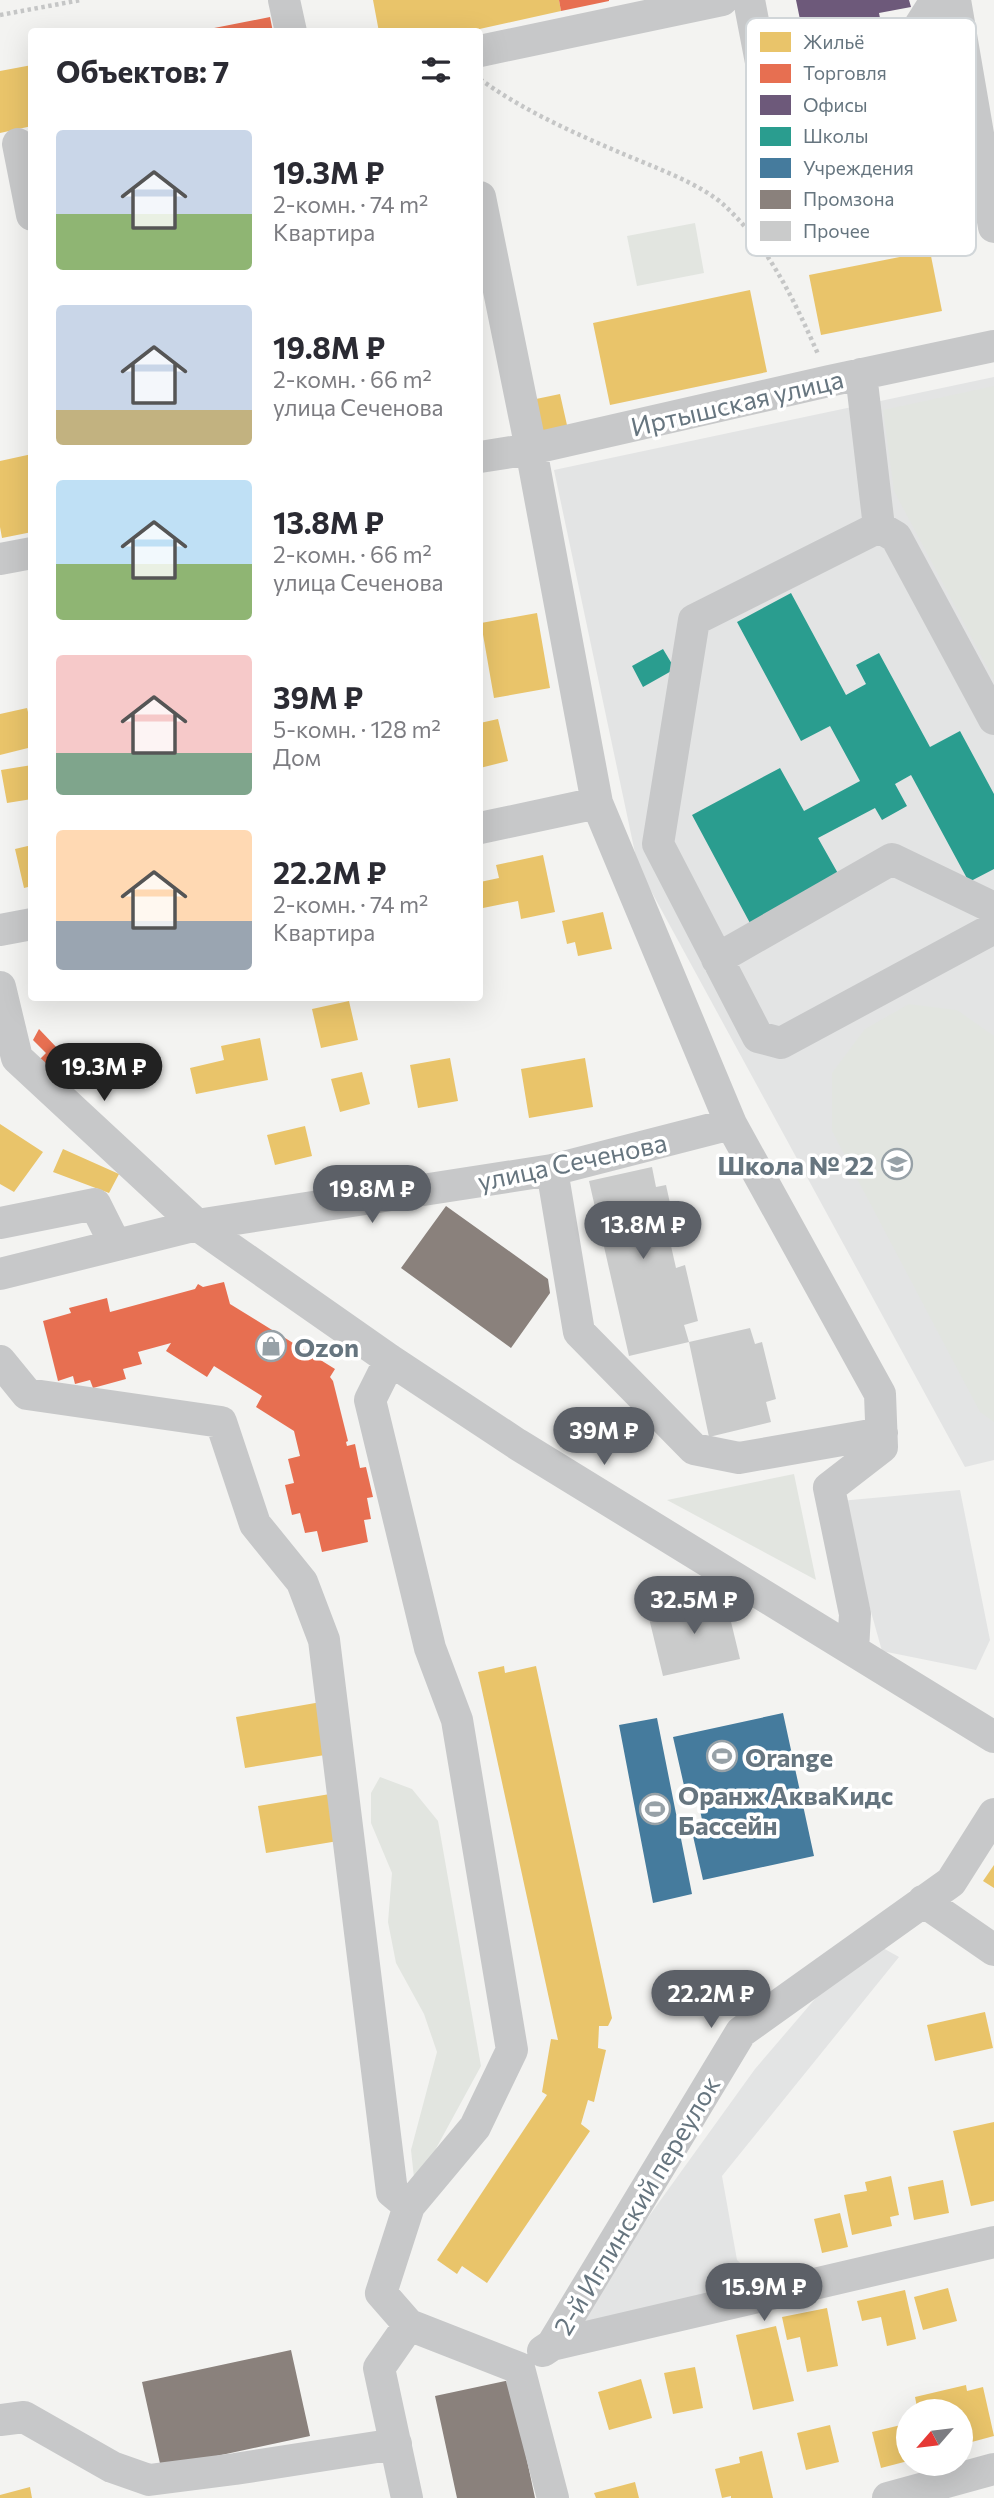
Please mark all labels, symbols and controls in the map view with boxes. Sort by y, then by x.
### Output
legend [746,18,976,256]
text: Жильё [803,30,864,53]
icon: filters [417,51,455,89]
text: Объектов: 7 [56,52,229,89]
text: Торговля [803,61,887,84]
text: Офисы [803,93,868,116]
text: Школы [803,124,869,147]
text: 19.3M ₽ [273,153,385,190]
text: Учреждения [803,156,914,179]
icon: home [112,158,196,242]
text: Промзона [803,187,894,210]
text: 2-комн. · 74 m² [273,190,428,218]
text: Квартира [273,218,375,246]
text: Прочее [803,219,870,242]
text: 19.8M ₽ [273,328,385,365]
icon: home [112,333,196,417]
street label: Иртышская улица [628,362,846,442]
text: 2-комн. · 66 m² [273,365,432,393]
text: улица Сеченова [273,393,444,421]
text: 13.8M ₽ [273,503,384,540]
icon: home [112,508,196,592]
text: 2-комн. · 66 m² [273,540,432,568]
text: улица Сеченова [273,568,444,596]
text: 39M ₽ [273,678,363,715]
icon: home [112,683,196,767]
text: 5-комн. · 128 m² [273,715,441,743]
text: Дом [273,743,321,771]
text: 22.2M ₽ [273,853,387,890]
icon: home [112,858,196,942]
text: 2-комн. · 74 m² [273,890,428,918]
text: Квартира [273,918,375,946]
pin: 19.3M ₽ [39,1044,169,1103]
text: 19.3M ₽ [61,1052,147,1080]
street label: улица Сеченова [475,1126,669,1196]
school or university icon: Школа № 22 [880,1147,914,1181]
place label: Школа № 22 [718,1149,874,1180]
pin: 19.8M ₽ [307,1166,437,1225]
text: 19.8M ₽ [329,1174,415,1202]
pin: 13.8M ₽ [578,1202,708,1261]
text: 13.8M ₽ [600,1210,686,1238]
shop icon: Ozon [254,1329,288,1363]
place label: Ozon [294,1331,359,1362]
pin: 39M ₽ [555,1408,653,1467]
text: 39M ₽ [569,1416,639,1444]
pin: 32.5M ₽ [629,1576,759,1636]
text: 32.5M ₽ [650,1585,738,1613]
sports icon: Orange [705,1739,739,1773]
place label: Orange [745,1741,833,1772]
place label: Оранж АкваКидс Бассейн [678,1779,893,1840]
sports icon: Оранж АкваКидс Бассейн [638,1792,672,1826]
pin: 22.2M ₽ [646,1970,776,2030]
text: 22.2M ₽ [667,1979,755,2007]
street label: 2-й Иглинский переулок [546,2070,726,2340]
pin: 15.9M ₽ [699,2264,829,2323]
text: 15.9M ₽ [721,2272,807,2300]
north arrow [896,2399,973,2476]
map controls [896,2399,973,2476]

